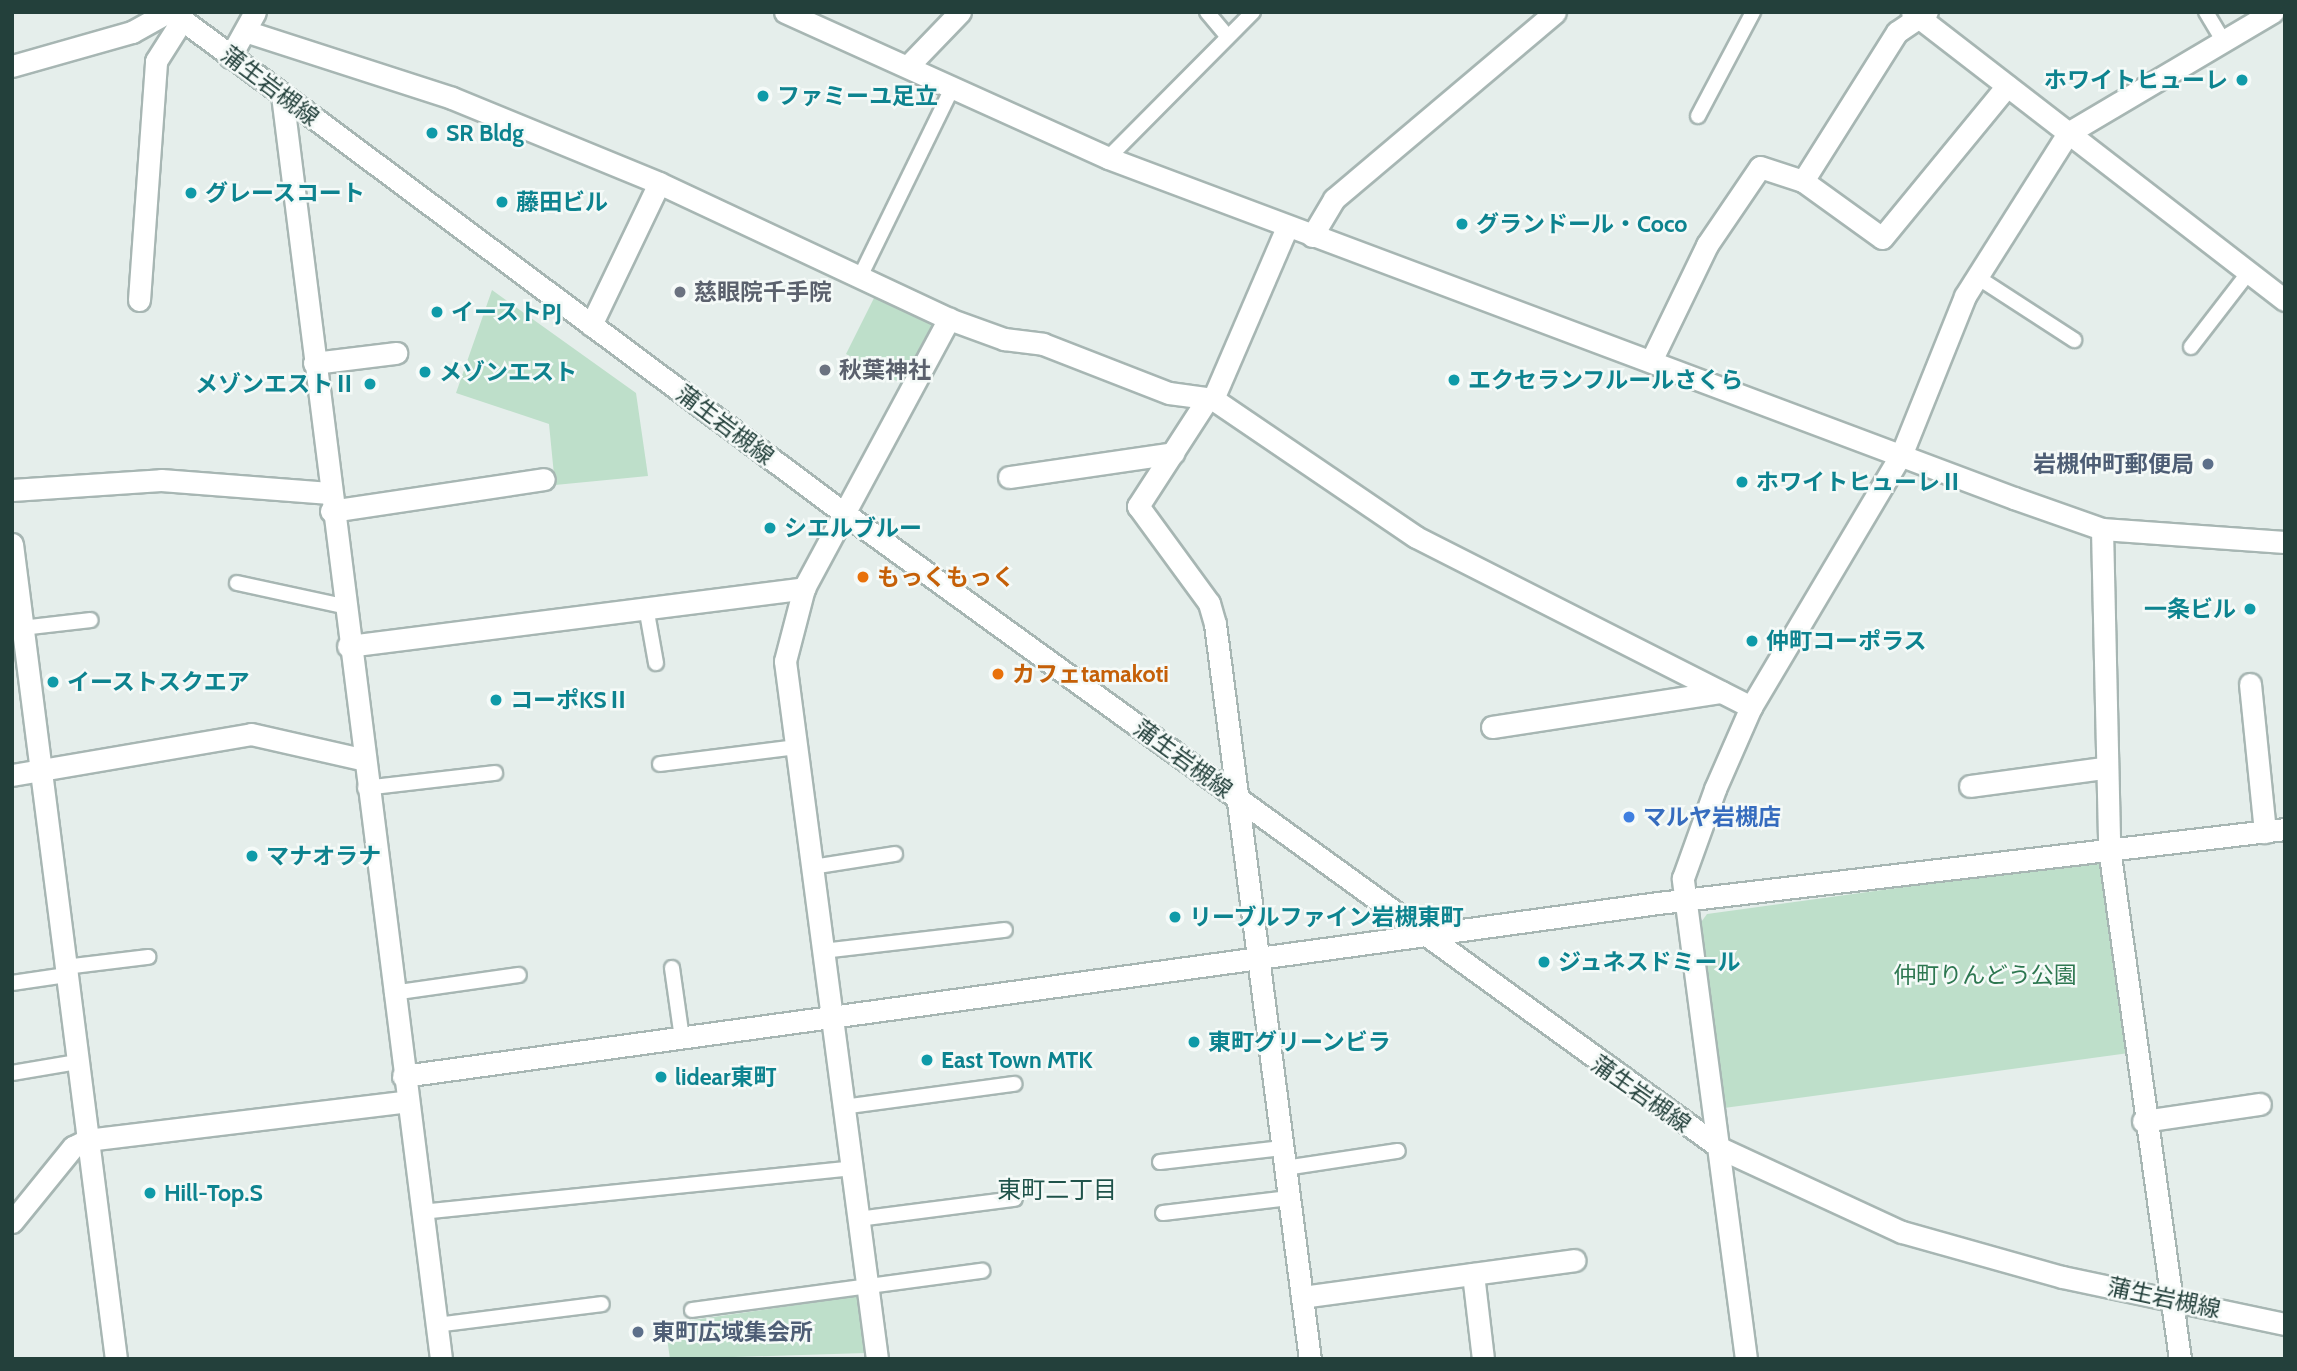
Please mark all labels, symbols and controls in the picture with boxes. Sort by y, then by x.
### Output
street label: 蒲生岩槻線 [216,40,324,132]
place label: ホワイトヒューレ [2044,66,2228,94]
marker: ホワイトヒューレ [2234,72,2250,88]
place label: ファミーユ足立 [777,82,938,110]
marker: ファミーユ足立 [755,88,771,104]
place label: SR Bldg [446,119,524,147]
marker: SR Bldg [424,125,440,141]
place label: グレースコート [205,179,366,207]
marker: グレースコート [183,185,199,201]
place label: 藤田ビル [516,188,608,216]
marker: 藤田ビル [494,194,510,210]
place label: グランドール・Coco [1476,210,1687,238]
marker: グランドール・Coco [1454,216,1470,232]
place label: 慈眼院千手院 [694,278,832,306]
marker: 慈眼院千手院 [672,284,688,300]
place label: イーストPJ [451,298,563,326]
marker: イーストPJ [429,304,445,320]
place label: 秋葉神社 [839,356,931,384]
place label: メゾンエスト [439,358,577,386]
marker: 秋葉神社 [817,362,833,378]
marker: メゾンエスト [417,364,433,380]
place label: エクセランフルールさくら [1468,366,1744,394]
place label: メゾンエストⅡ [195,370,356,398]
marker: エクセランフルールさくら [1446,372,1462,388]
marker: メゾンエストⅡ [362,376,378,392]
street label: 蒲生岩槻線 [671,379,779,471]
place label: 岩槻仲町郵便局 [2033,450,2194,478]
marker: 岩槻仲町郵便局 [2200,456,2216,472]
place label: ホワイトヒューレⅡ [1756,468,1963,496]
marker: ホワイトヒューレⅡ [1734,474,1750,490]
place label: シエルブルー [784,514,922,542]
marker: シエルブルー [762,520,778,536]
place label: もっくもっく [877,563,1015,591]
marker: もっくもっく [855,569,871,585]
place label: 一条ビル [2144,595,2236,623]
marker: 一条ビル [2242,601,2258,617]
place label: 仲町コーポラス [1766,627,1927,655]
marker: 仲町コーポラス [1744,633,1760,649]
place label: カフェtamakoti [1012,660,1169,688]
marker: カフェtamakoti [990,666,1006,682]
place label: イーストスクエア [67,668,251,696]
marker: イーストスクエア [45,674,61,690]
place label: コーポKSⅡ [510,686,630,714]
marker: コーポKSⅡ [488,692,504,708]
street label: 蒲生岩槻線 [1128,714,1238,804]
place label: マルヤ岩槻店 [1643,803,1781,831]
marker: マルヤ岩槻店 [1621,809,1637,825]
place label: マナオラナ [266,842,381,870]
marker: マナオラナ [244,848,260,864]
place label: リーブルファイン岩槻東町 [1189,903,1465,931]
marker: リーブルファイン岩槻東町 [1167,909,1183,925]
place label: ジュネスドミール [1558,948,1742,976]
marker: ジュネスドミール [1536,954,1552,970]
park label: 仲町りんどう公園 [1893,961,2077,989]
place label: 東町グリーンビラ [1208,1028,1392,1056]
marker: 東町グリーンビラ [1186,1034,1202,1050]
place label: East Town MTK [941,1046,1093,1074]
street label: 蒲生岩槻線 [1586,1050,1696,1138]
marker: East Town MTK [919,1052,935,1068]
place label: lidear東町 [675,1063,777,1091]
marker: lidear東町 [653,1069,669,1085]
district label: 東町二丁目 [997,1176,1117,1204]
place label: Hill-Top.S [164,1179,263,1207]
marker: Hill-Top.S [142,1185,158,1201]
street label: 蒲生岩槻線 [2105,1273,2223,1323]
place label: 東町広域集会所 [652,1318,813,1346]
marker: 東町広域集会所 [630,1324,646,1340]

